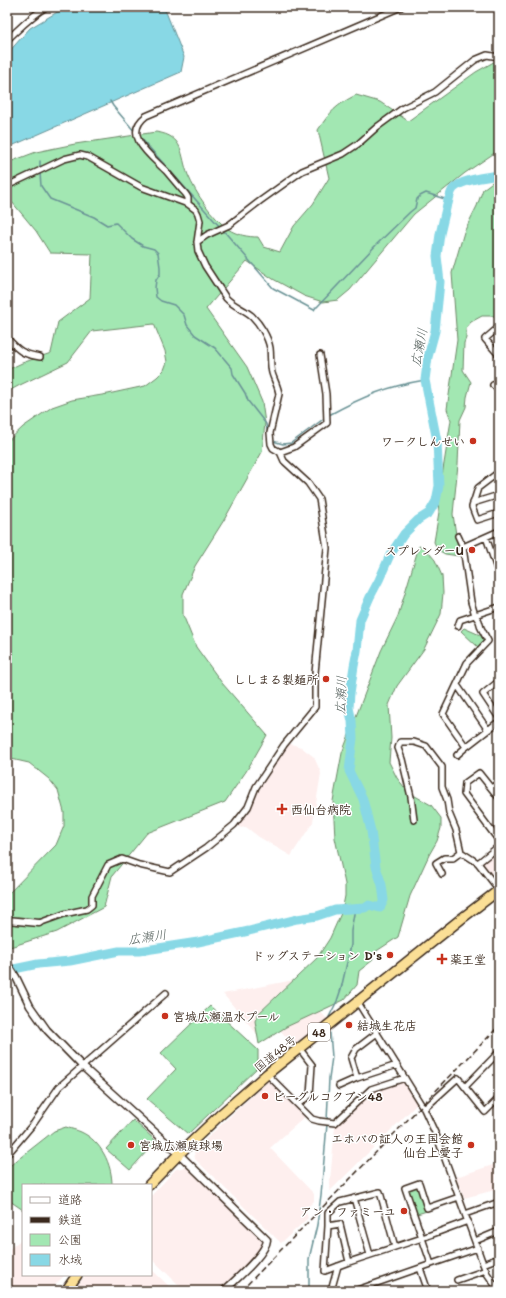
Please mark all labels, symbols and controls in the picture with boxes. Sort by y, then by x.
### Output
water label: 広瀬川 [406,326,430,368]
place label: ワークしんせい [381,433,465,449]
marker: ワークしんせい [468,436,478,446]
place label: スプレンダーU [385,542,464,558]
marker: スプレンダーU [467,545,477,555]
place label: ししまる製麺所 [234,671,319,687]
marker: ししまる製麺所 [321,674,331,684]
water label: 広瀬川 [331,675,349,715]
place label: 西仙台病院 [291,801,351,817]
marker: 西仙台病院 [276,803,288,815]
water label: 広瀬川 [126,925,168,947]
place label: ドッグステーション D's [253,947,382,963]
marker: ドッグステーション D's [385,950,395,960]
place label: 薬王堂 [450,951,486,967]
marker: 薬王堂 [437,954,447,964]
place label: 宮城広瀬温水プール [173,1008,280,1024]
marker: 宮城広瀬温水プール [160,1011,170,1021]
place label: 結城生花店 [357,1017,417,1033]
marker: 結城生花店 [344,1020,354,1030]
road number: 48 [308,1023,330,1041]
street label: 国道48号 [250,1031,300,1075]
place label: ビーグルコクブン48 [273,1088,383,1104]
marker: ビーグルコクブン48 [260,1091,270,1101]
place label: エホバの証人の王国会館 仙台上愛子 [331,1130,463,1160]
place label: 宮城広瀬庭球場 [139,1137,223,1153]
marker: 宮城広瀬庭球場 [126,1140,136,1150]
marker: エホバの証人の王国会館 仙台上愛子 [466,1140,476,1150]
legend [22,1184,152,1276]
text: 道路 [58,1191,82,1207]
place label: アン・ファミーユ [300,1203,396,1219]
marker: アン・ファミーユ [399,1206,409,1216]
text: 鉄道 [58,1211,82,1227]
text: 公園 [58,1231,82,1247]
text: 水域 [58,1251,82,1267]

